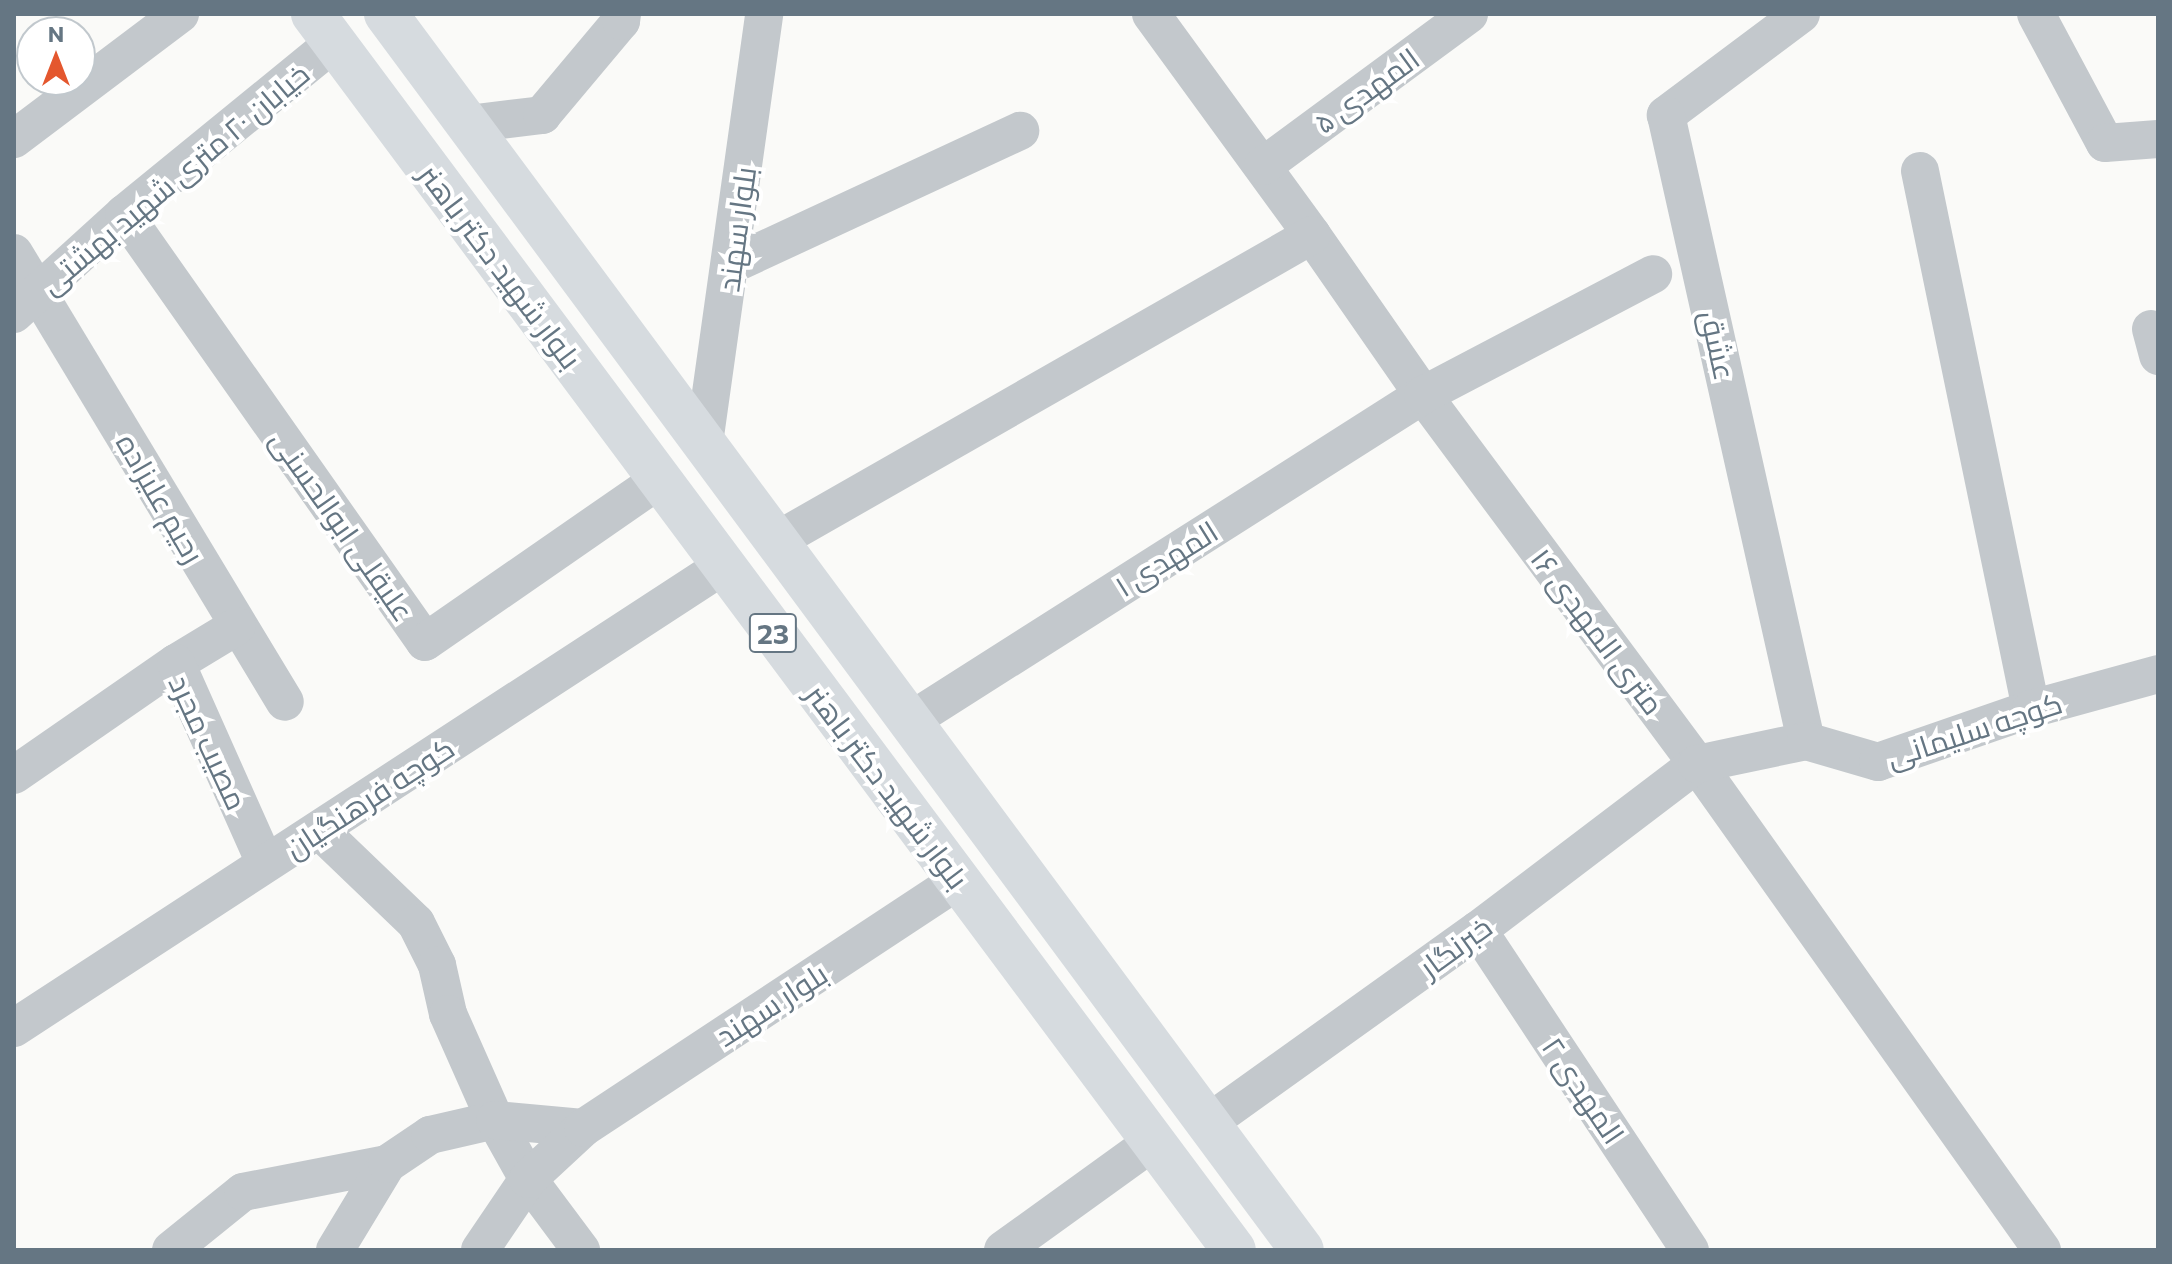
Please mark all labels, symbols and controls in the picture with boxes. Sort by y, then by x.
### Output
north arrow [16,16,96,96]
text: N [48,20,64,47]
street label: المهدی ۵ [1306,40,1426,140]
street label: خیابان ۲۰ متری شهید بهشتی [32,55,316,301]
street label: بلوار شهید دکتر باهنر [412,157,590,375]
street label: بلوار سهند [709,164,763,294]
street label: عشق [1694,307,1744,383]
street label: علیقلی ابوالحسنی [264,422,422,628]
street label: رحیم علیزاده [109,427,213,569]
street label: المهدی ۱ [1108,512,1224,604]
street label: ۱۶ متری المهدی [1524,541,1672,721]
road number: 23 [747,609,799,657]
street label: مصیب مجرد [162,669,256,815]
street label: بلوار شهید دکتر باهنر [799,677,977,895]
street label: کوچه سلیمانی [1882,684,2066,774]
street label: کوچه فرهنگیان [278,729,460,865]
street label: خبرنگار [1412,908,1498,984]
street label: بلوار سهند [708,955,834,1053]
street label: المهدی ۲ [1535,1030,1633,1150]

